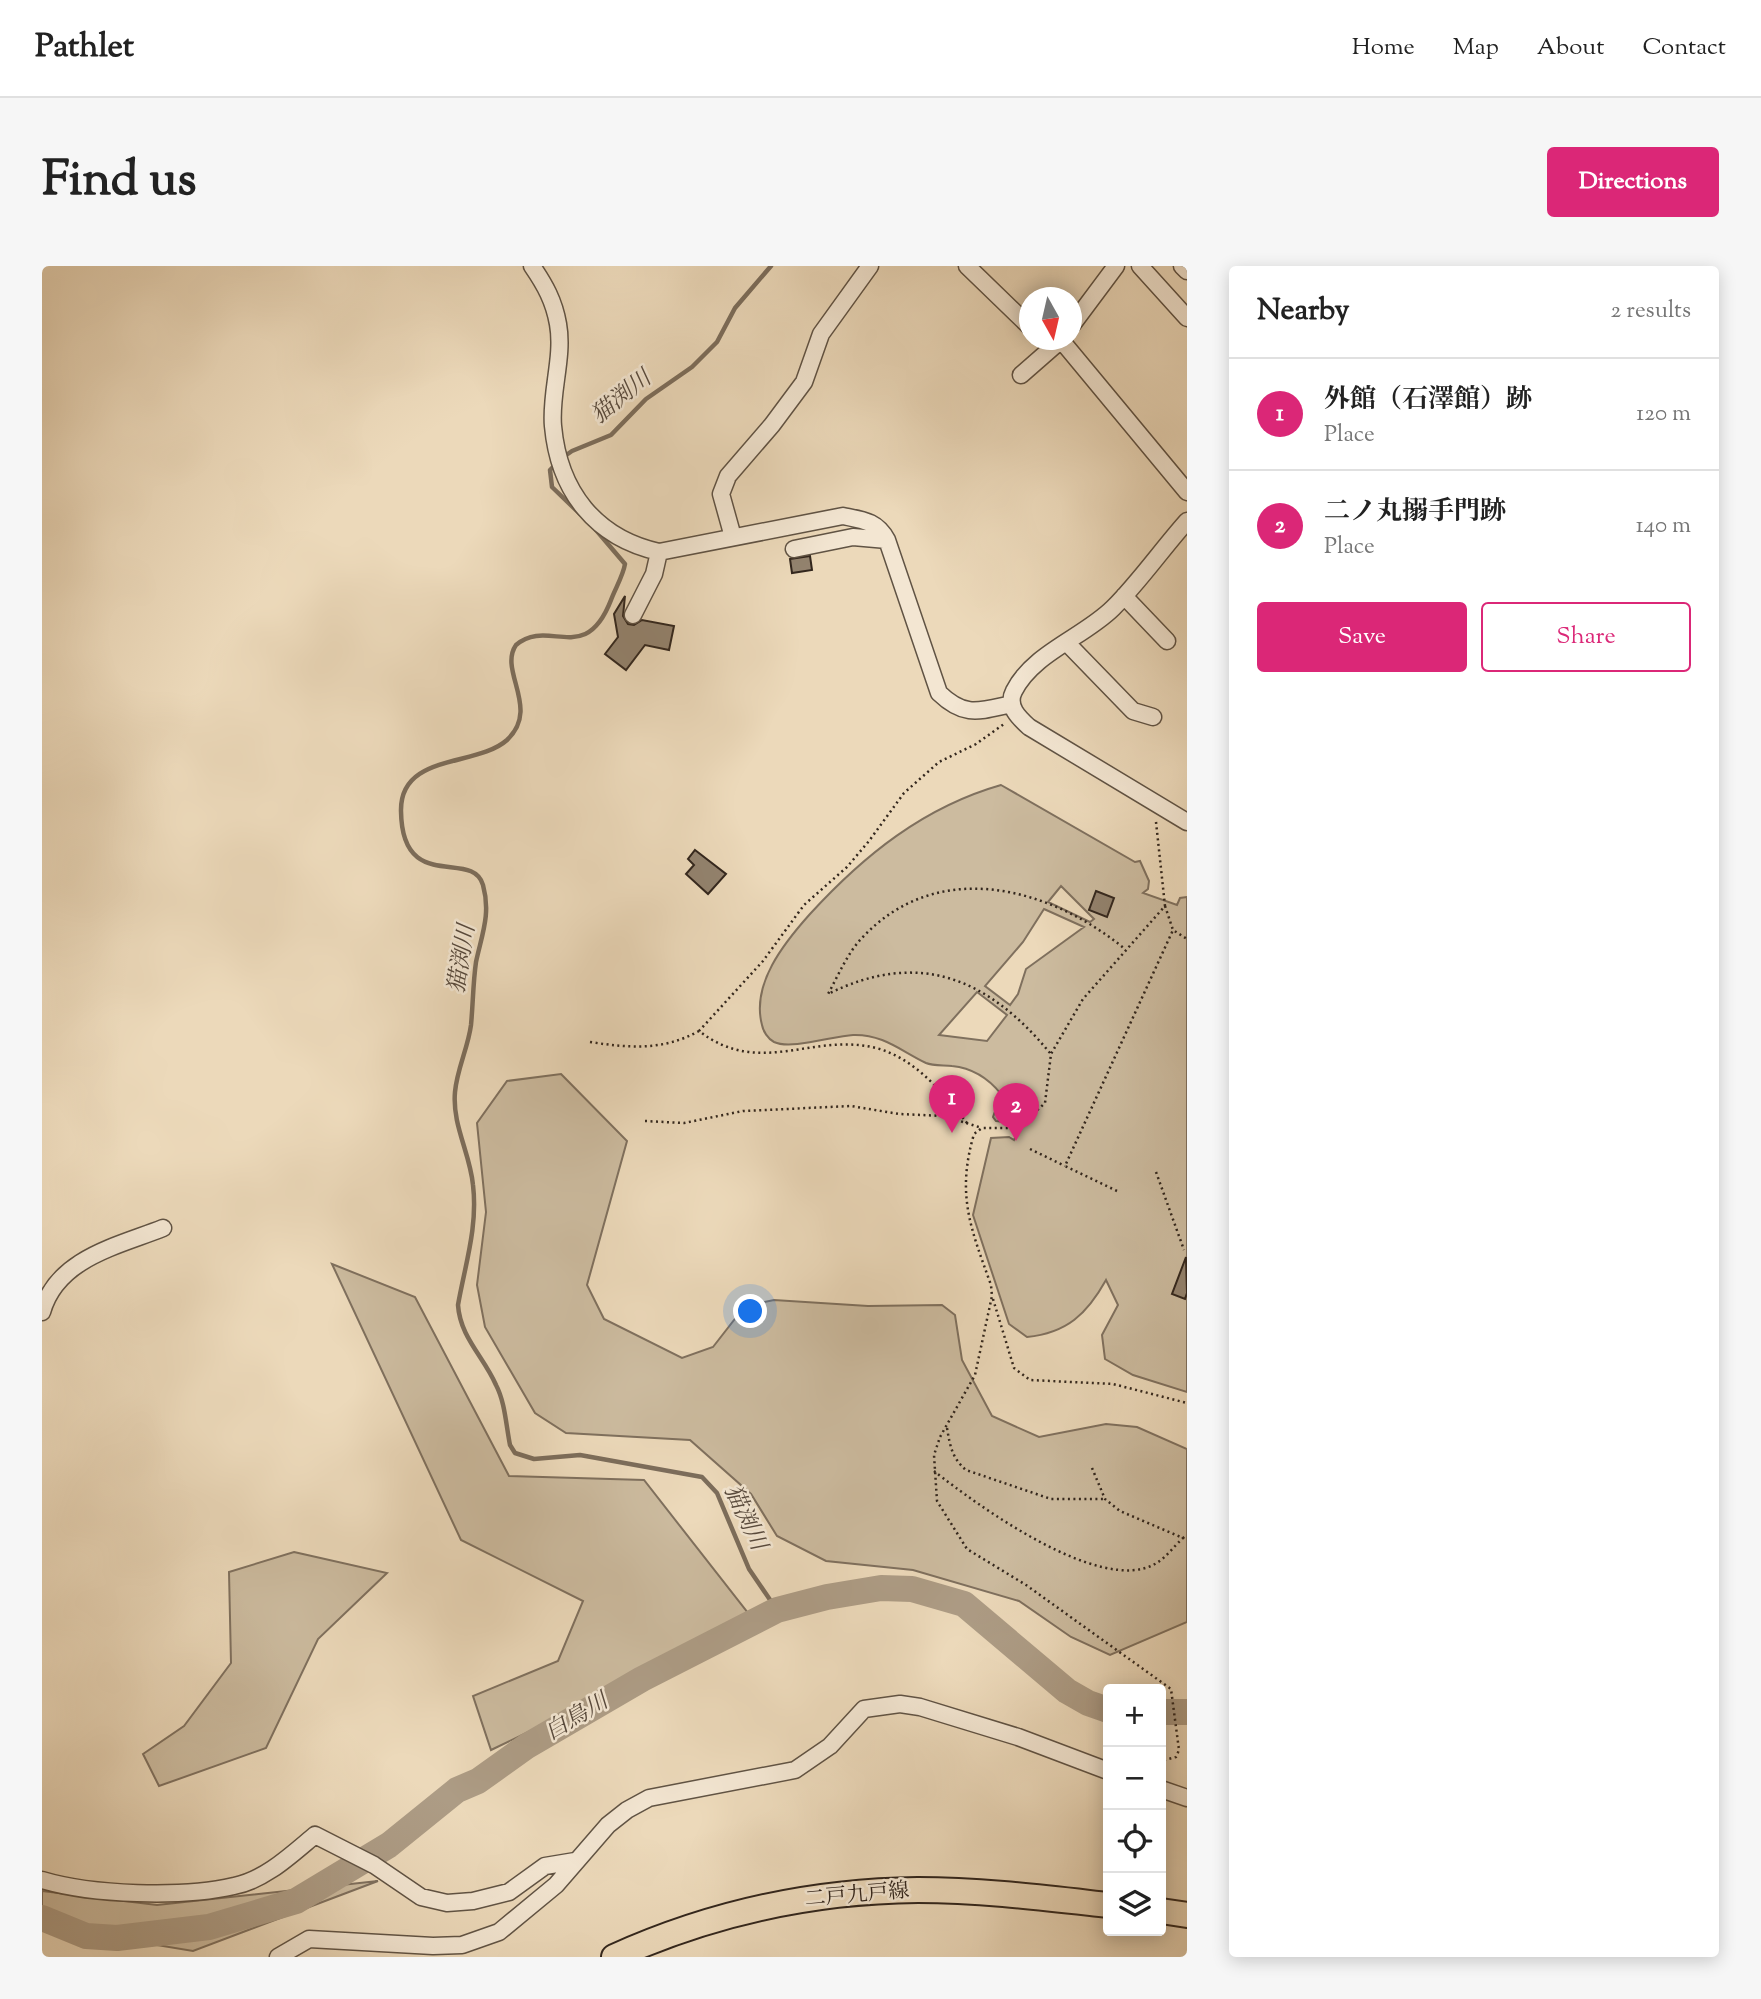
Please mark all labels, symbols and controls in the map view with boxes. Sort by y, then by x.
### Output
text: Pathlet [35,24,134,72]
text: Home [1352,31,1415,65]
text: Map [1453,31,1499,65]
text: About [1537,31,1604,65]
text: Contact [1642,31,1726,65]
text: Find us [42,147,196,217]
button: Directions [1547,147,1719,217]
north arrow [1019,287,1082,350]
text: Nearby [1257,290,1349,333]
text: 2 results [1611,295,1691,328]
water label: 猫渕川 [585,362,662,433]
text: 外館（石澤館）跡 [1324,382,1532,419]
text: 1 [1276,398,1284,431]
text: 120 m [1636,398,1691,431]
text: Place [1324,419,1375,452]
text: 二ノ丸搦手門跡 [1324,494,1506,531]
text: 2 [1275,510,1285,543]
text: 140 m [1636,510,1691,543]
text: Place [1324,531,1375,564]
button: Save [1257,602,1467,672]
button: Share [1481,602,1691,672]
water label: 猫渕川 [441,919,485,996]
pin: 1 [929,1075,975,1133]
pin: 2 [993,1083,1039,1141]
your location [733,1294,767,1328]
water label: 猫渕川 [714,1480,775,1559]
map controls [1103,1684,1166,1936]
button: + [1103,1684,1166,1747]
water label: 白鳥川 [539,1685,618,1750]
button: − [1103,1747,1166,1810]
button: locate [1103,1810,1166,1873]
button: layers [1103,1873,1166,1936]
street label: 二戸九戸線 [803,1876,911,1916]

